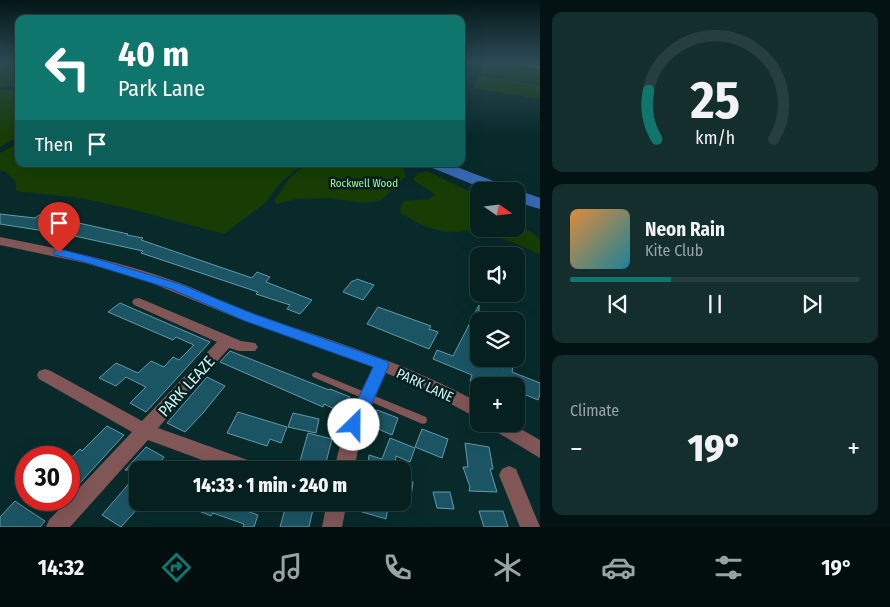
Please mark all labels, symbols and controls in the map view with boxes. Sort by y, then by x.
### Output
text: 40 m [118,33,189,75]
icon: left [35,35,100,100]
text: 25 [689,69,740,132]
text: Park Lane [118,75,205,102]
text: km/h [695,127,735,149]
icon: arrive [83,130,111,158]
text: Then [35,133,73,156]
park label: Rockwell Wood [330,177,398,190]
north arrow [470,182,525,238]
map controls [470,182,525,432]
pin [38,202,80,253]
icon: arrive [45,209,73,237]
text: Neon Rain [645,218,725,241]
text: Kite Club [645,241,703,260]
button: sound [470,247,525,302]
icon: previous [604,290,632,318]
icon: pause [701,290,729,318]
icon: next [798,290,826,318]
button: layers [470,312,525,367]
street label: PARK LEAZE [154,352,218,421]
street label: PARK LANE [394,365,456,406]
button: + [470,377,525,432]
position arrow [327,398,379,450]
text: Climate [570,401,619,420]
text: 19° [688,425,742,471]
text: − [570,432,583,465]
text: + [847,432,860,465]
speed limit sign: 30 [15,446,80,511]
text: 14:33 · 1 min · 240 m [193,474,347,497]
icon: directions [159,550,194,585]
icon: music [270,550,305,585]
icon: phone [380,550,415,585]
icon: climate [490,550,525,585]
icon: car [601,550,636,585]
icon: filters [711,550,746,585]
text: 14:32 [38,554,84,581]
text: 19° [821,554,852,581]

